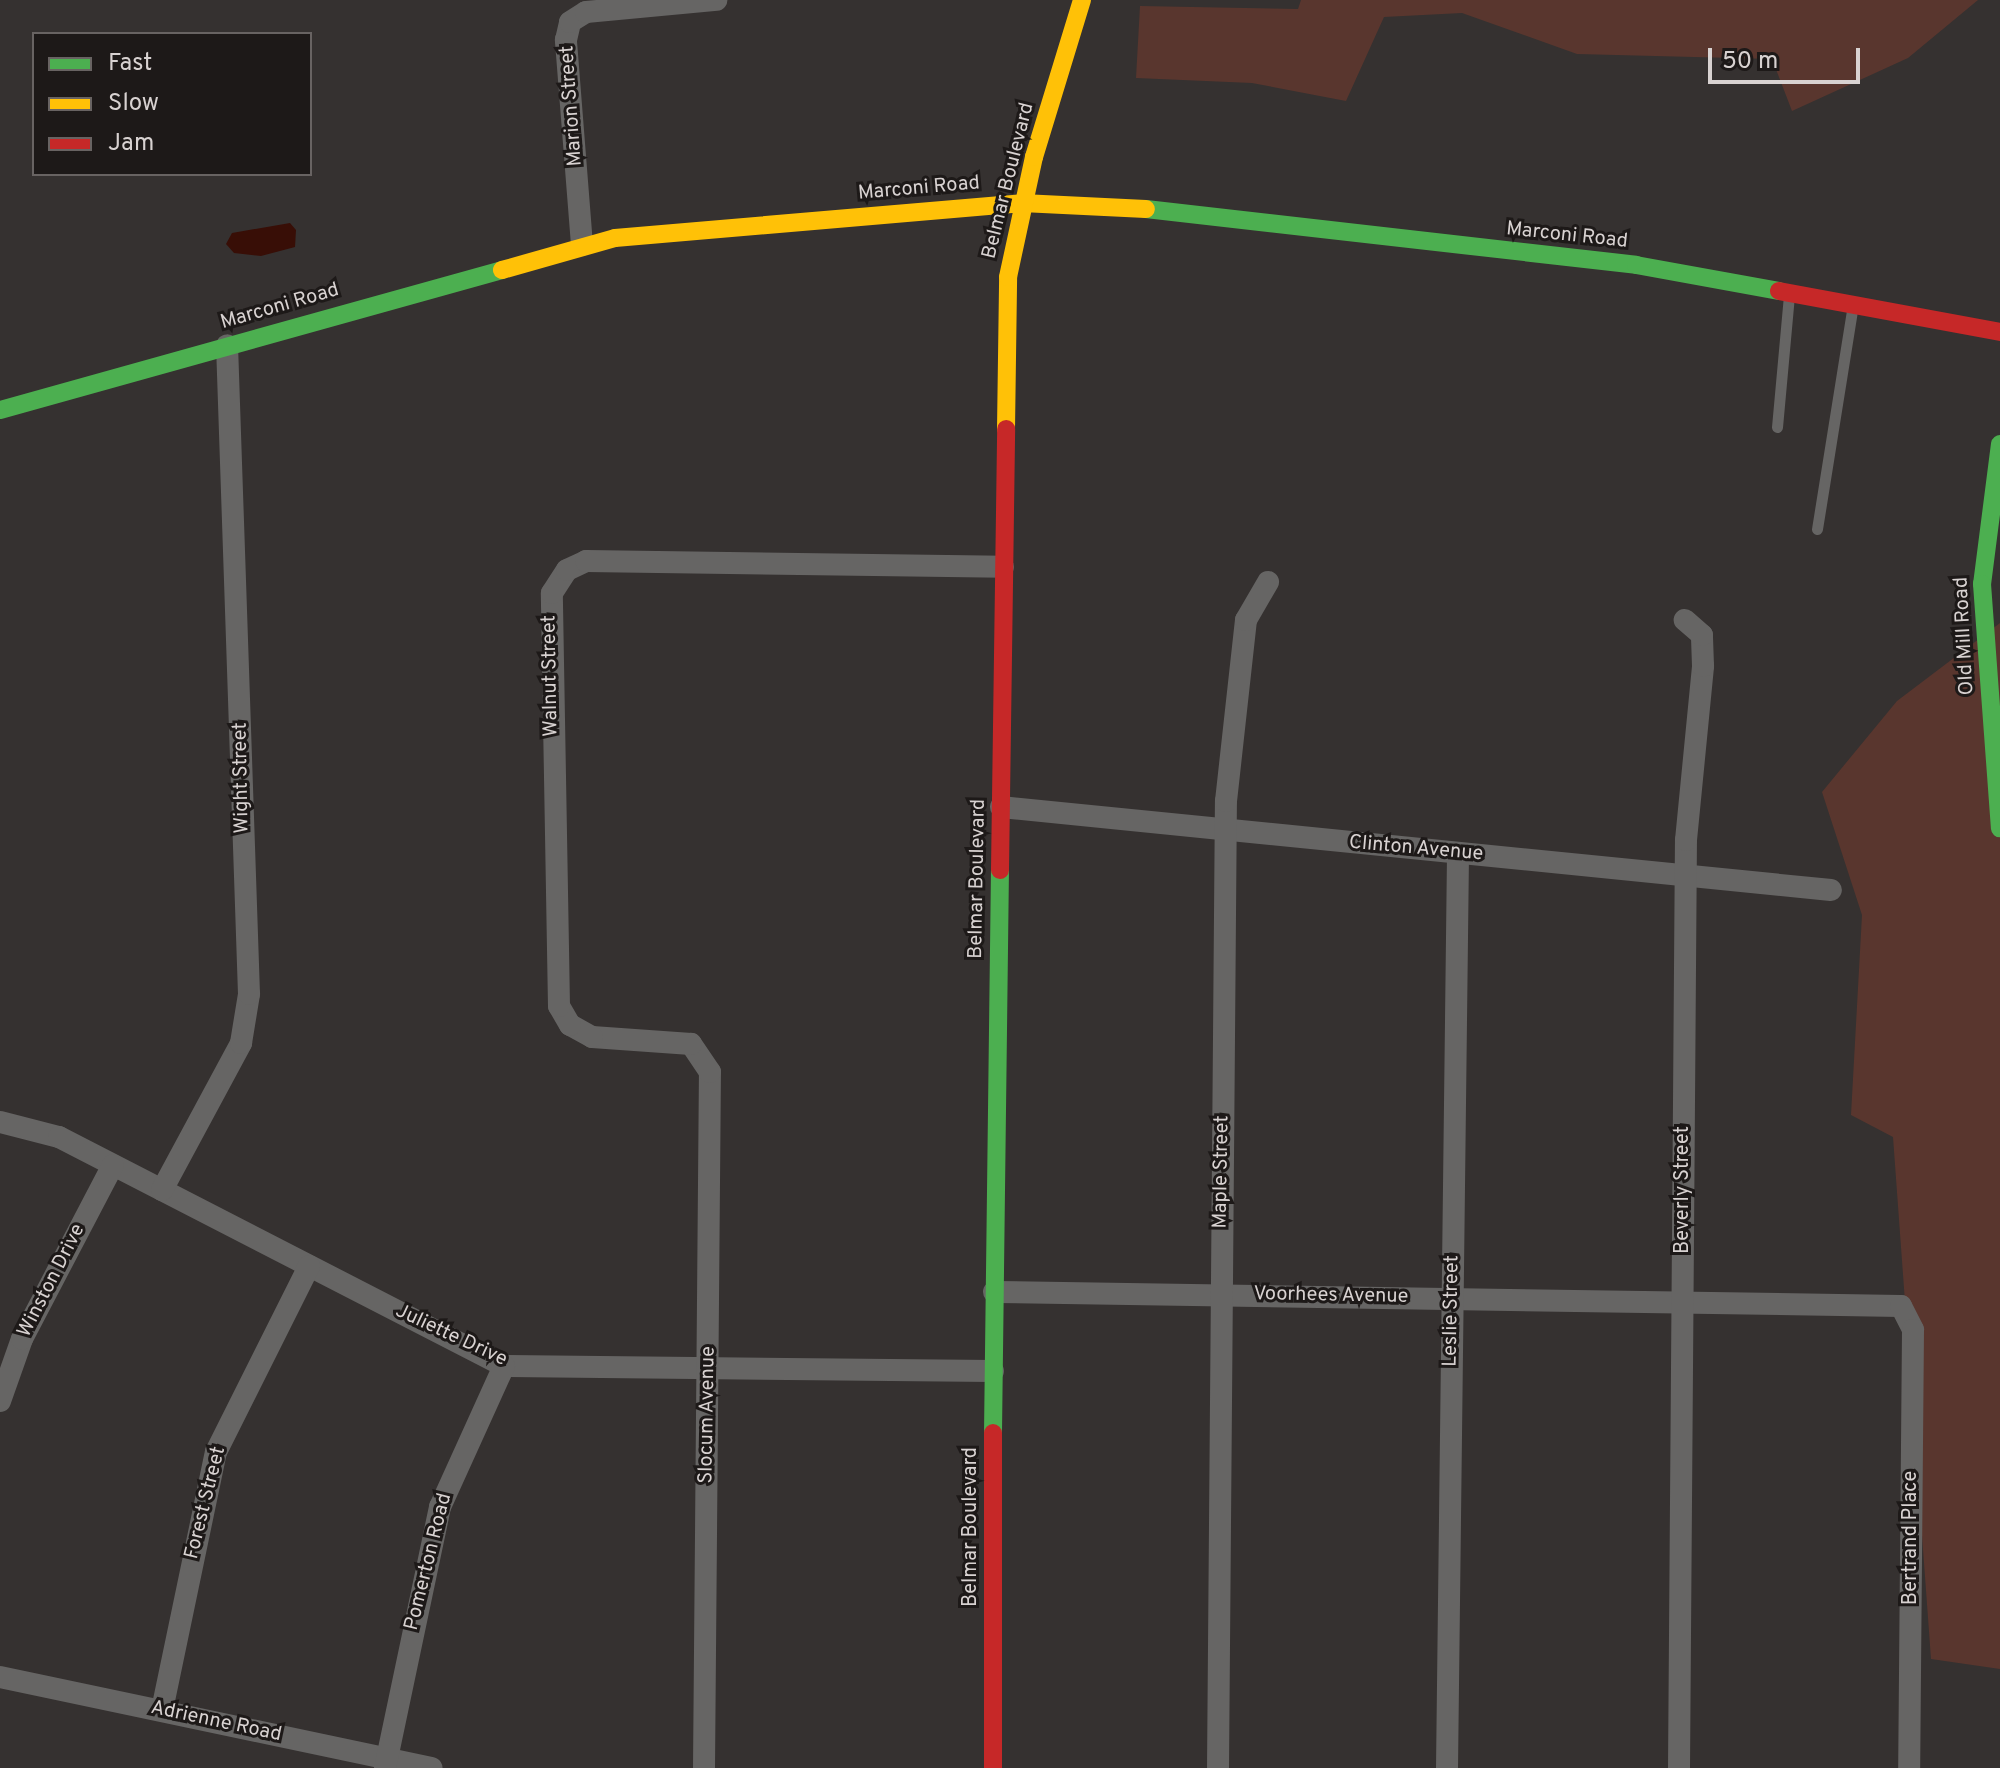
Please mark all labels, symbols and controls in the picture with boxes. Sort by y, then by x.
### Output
legend [32,32,312,176]
scale bar [1712,32,1864,82]
street label: Marion Street [556,45,588,167]
text: 50 m [1722,47,1778,77]
text: Fast [108,49,152,79]
text: Slow [108,89,159,119]
street label: Belmar Boulevard [978,100,1040,262]
text: Jam [108,129,154,159]
street label: Marconi Road [857,172,981,206]
street label: Marconi Road [1505,218,1629,254]
street label: Marconi Road [218,279,342,335]
street label: Old Mill Road [1950,576,1980,696]
street label: Walnut Street [538,615,564,737]
street label: Wight Street [229,722,255,834]
street label: Belmar Boulevard [965,799,991,959]
street label: Clinton Avenue [1347,831,1485,867]
street label: Maple Street [1209,1115,1235,1229]
street label: Beverly Street [1671,1126,1695,1254]
street label: Winston Drive [13,1220,91,1342]
street label: Leslie Street [1439,1255,1465,1367]
street label: Voorhees Avenue [1253,1283,1409,1309]
street label: Juliette Drive [391,1300,511,1372]
street label: Slocum Avenue [695,1346,721,1484]
street label: Forest Street [180,1444,232,1562]
street label: Belmar Boulevard [959,1447,983,1607]
street label: Bertrand Place [1899,1471,1923,1605]
street label: Pomerton Road [400,1491,458,1633]
street label: Adrienne Road [148,1696,284,1748]

